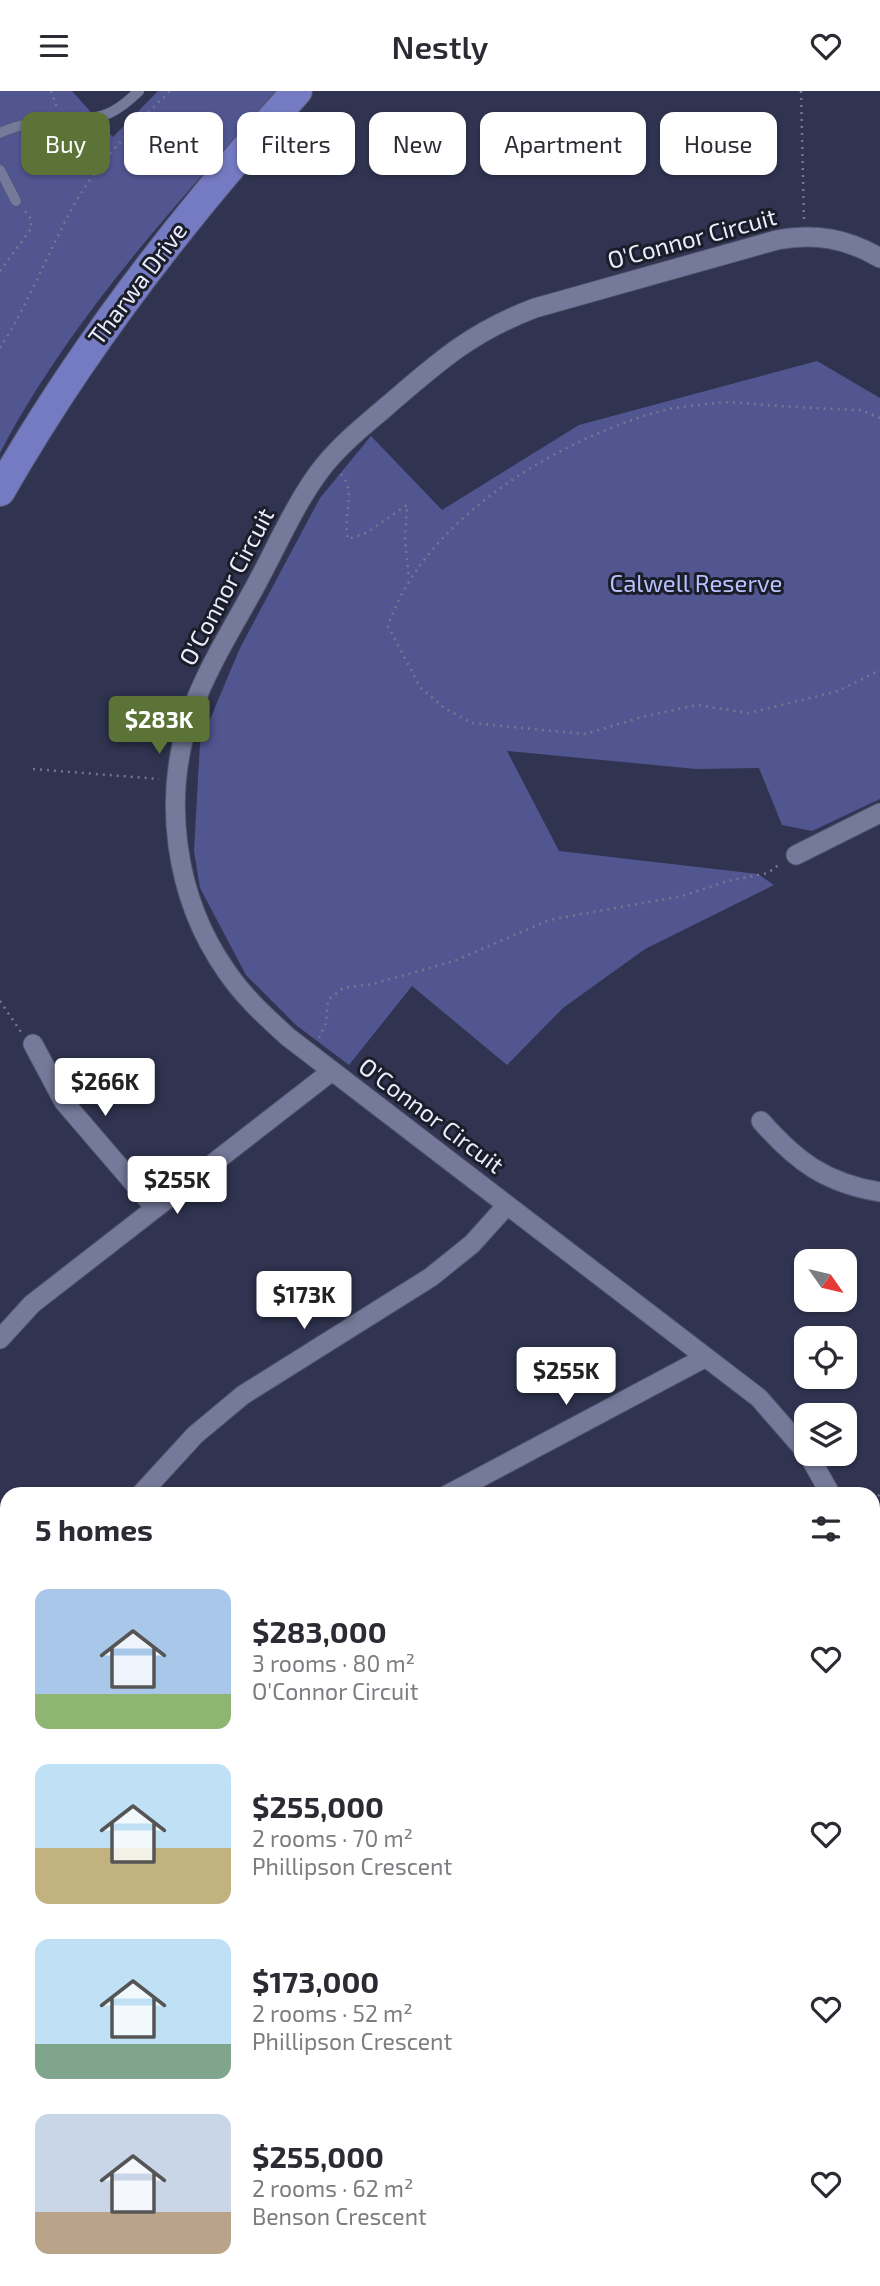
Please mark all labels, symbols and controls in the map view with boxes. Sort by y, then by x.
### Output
icon: menu [35,27,73,65]
text: Nestly [392,27,488,65]
icon: heart [807,27,845,65]
chip: Buy [21,112,110,175]
chip: Rent [124,112,223,175]
chip: Filters [237,112,355,175]
chip: New [369,112,466,175]
chip: Apartment [480,112,646,175]
chip: House [660,112,777,175]
street label: O'Connor Circuit [604,201,779,274]
street label: Tharwa Drive [81,216,192,350]
street label: O'Connor Circuit [172,503,279,670]
park label: Calwell Reserve [609,568,783,597]
pin: $283K [110,697,208,756]
text: $283K [125,705,193,733]
street label: O'Connor Circuit [354,1051,510,1179]
pin: $266K [56,1059,154,1118]
text: $266K [71,1067,139,1095]
pin: $255K [128,1157,226,1216]
text: $255K [144,1165,210,1193]
north arrow [794,1249,858,1313]
map controls [794,1249,857,1466]
pin: $173K [255,1271,353,1331]
text: $173K [272,1280,336,1308]
button: locate [794,1326,857,1389]
pin: $255K [517,1347,615,1407]
text: $255K [533,1356,599,1384]
button: layers [794,1403,857,1466]
icon: filters [807,1510,845,1548]
text: 5 homes [35,1511,153,1547]
text: $283,000 [252,1613,387,1649]
icon: home [91,1617,175,1701]
icon: heart [807,1640,845,1678]
text: 3 rooms · 80 m² [252,1649,415,1677]
text: O'Connor Circuit [252,1677,419,1705]
text: $255,000 [252,1788,384,1824]
icon: home [91,1792,175,1876]
icon: heart [807,1815,845,1853]
text: 2 rooms · 70 m² [252,1824,413,1852]
text: Phillipson Crescent [252,1852,452,1880]
text: $173,000 [252,1963,379,1999]
icon: home [91,1967,175,2051]
icon: heart [807,1990,845,2028]
text: 2 rooms · 52 m² [252,1999,413,2027]
text: Phillipson Crescent [252,2027,452,2055]
text: $255,000 [252,2138,384,2174]
icon: home [91,2142,175,2226]
icon: heart [807,2165,845,2203]
text: 2 rooms · 62 m² [252,2174,414,2202]
text: Benson Crescent [252,2202,427,2230]

